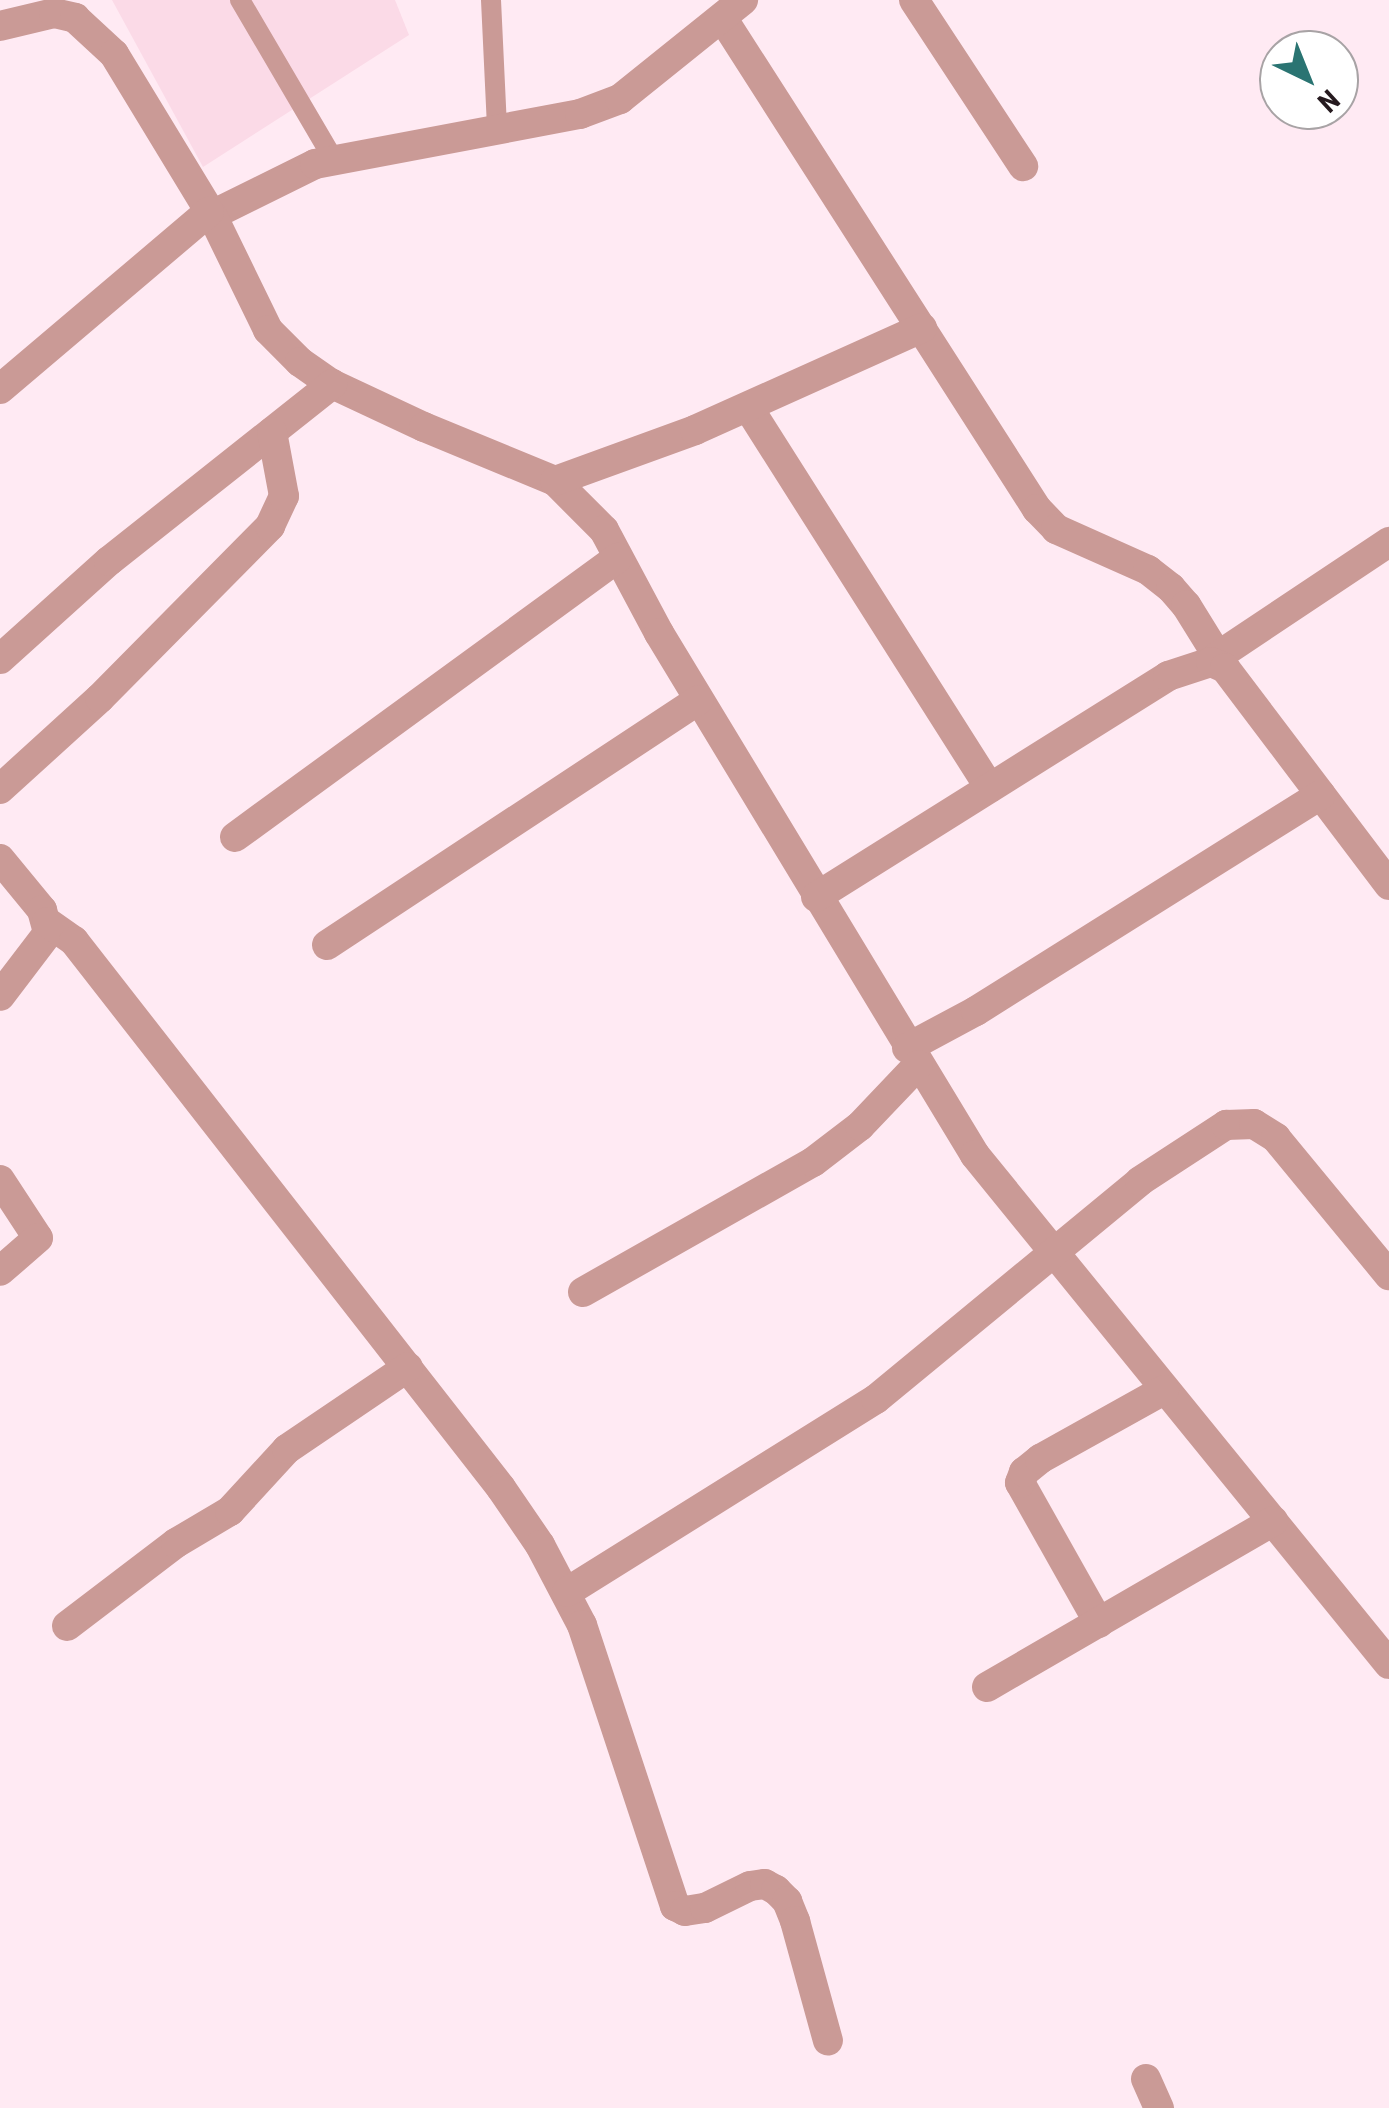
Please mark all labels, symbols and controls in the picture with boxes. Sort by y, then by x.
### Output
north arrow [1259,30,1359,130]
text: N [1311,83,1346,119]

